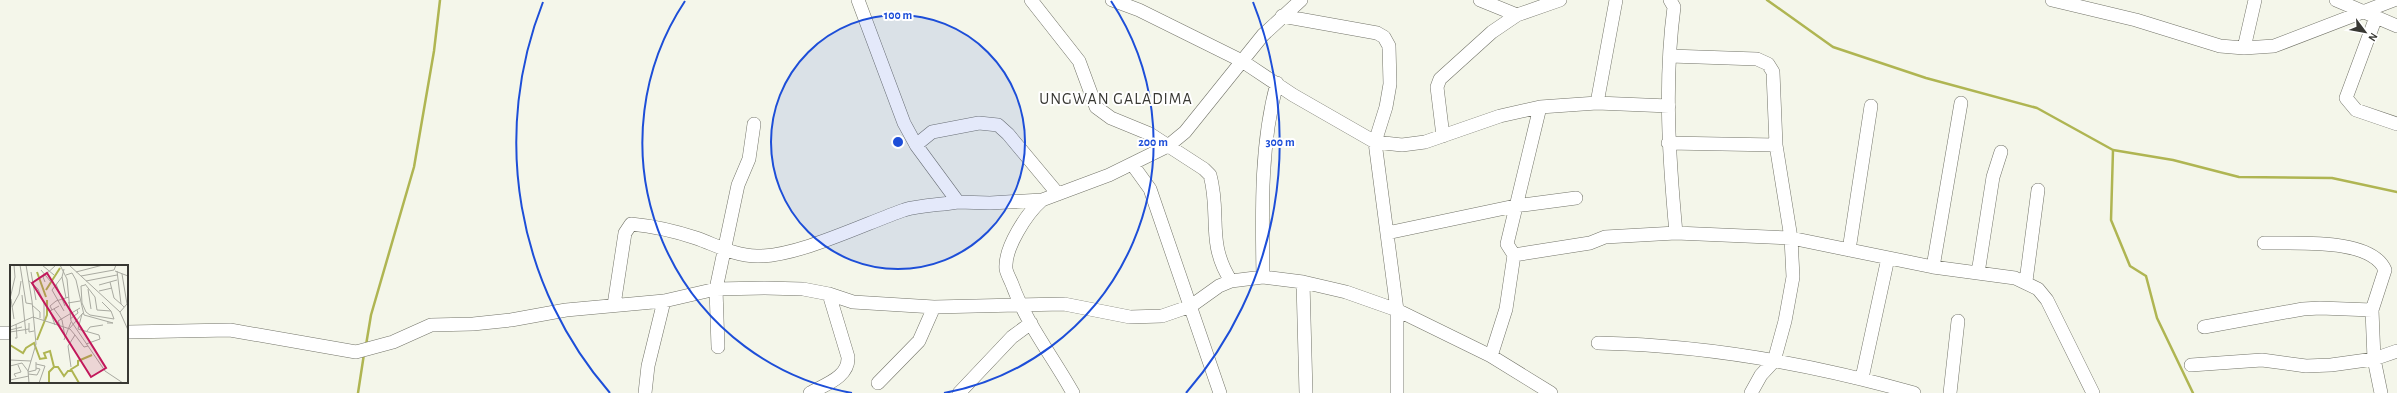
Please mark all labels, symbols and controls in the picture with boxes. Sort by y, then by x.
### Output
text: 100 m [884,9,912,21]
north arrow [2345,12,2385,52]
text: N [2366,31,2380,43]
district label: UNGWAN GALADIMA [1039,91,1193,107]
centre of rings [891,135,905,149]
text: 200 m [1138,136,1168,148]
text: 300 m [1265,136,1295,148]
inset map [10,265,128,383]

